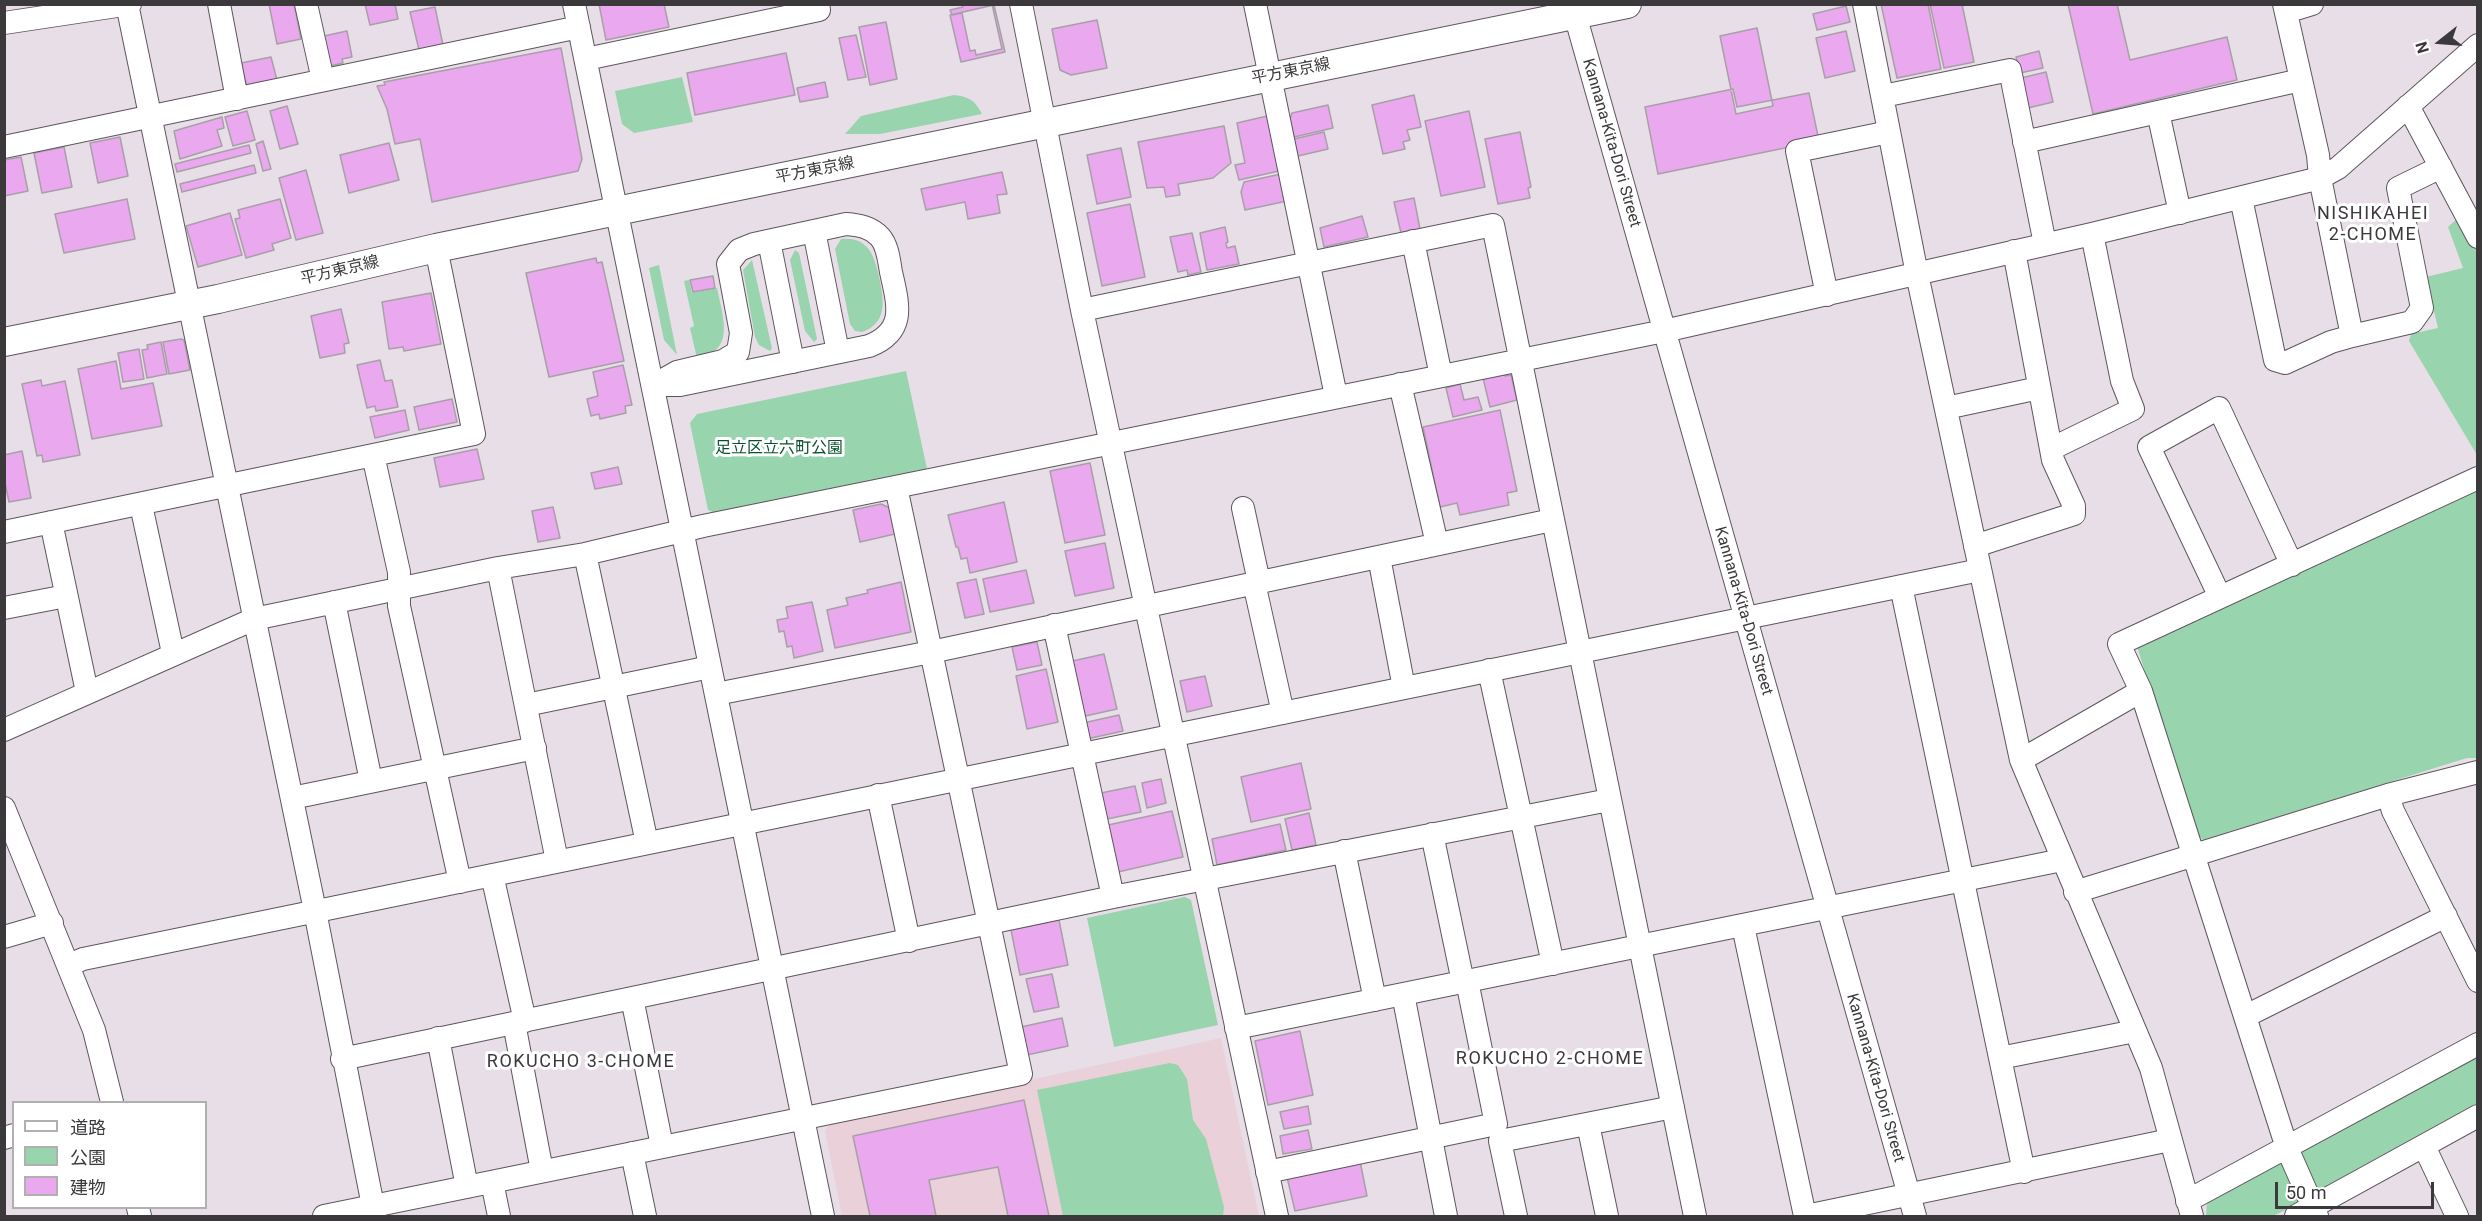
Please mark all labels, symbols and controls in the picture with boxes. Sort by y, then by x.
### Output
north arrow [2410,12,2470,72]
text: N [2412,39,2433,56]
street label: 平方東京線 [1250,55,1332,89]
street label: Kannana-Kita-Dori Street [1578,56,1644,230]
street label: 平方東京線 [774,154,856,188]
district label: NISHIKAHEI 2-CHOME [2317,203,2429,246]
street label: 平方東京線 [299,253,381,289]
park label: 足立区立六町公園 [715,439,843,459]
street label: Kannana-Kita-Dori Street [1710,524,1776,698]
street label: Kannana-Kita-Dori Street [1842,991,1908,1165]
district label: ROKUCHO 2-CHOME [1456,1048,1644,1070]
district label: ROKUCHO 3-CHOME [487,1051,675,1073]
legend [12,1101,207,1209]
text: 道路 [70,1117,106,1138]
text: 公園 [70,1147,106,1168]
scale bar [2278,1170,2437,1208]
text: 建物 [70,1177,106,1198]
text: 50 m [2286,1182,2326,1203]

